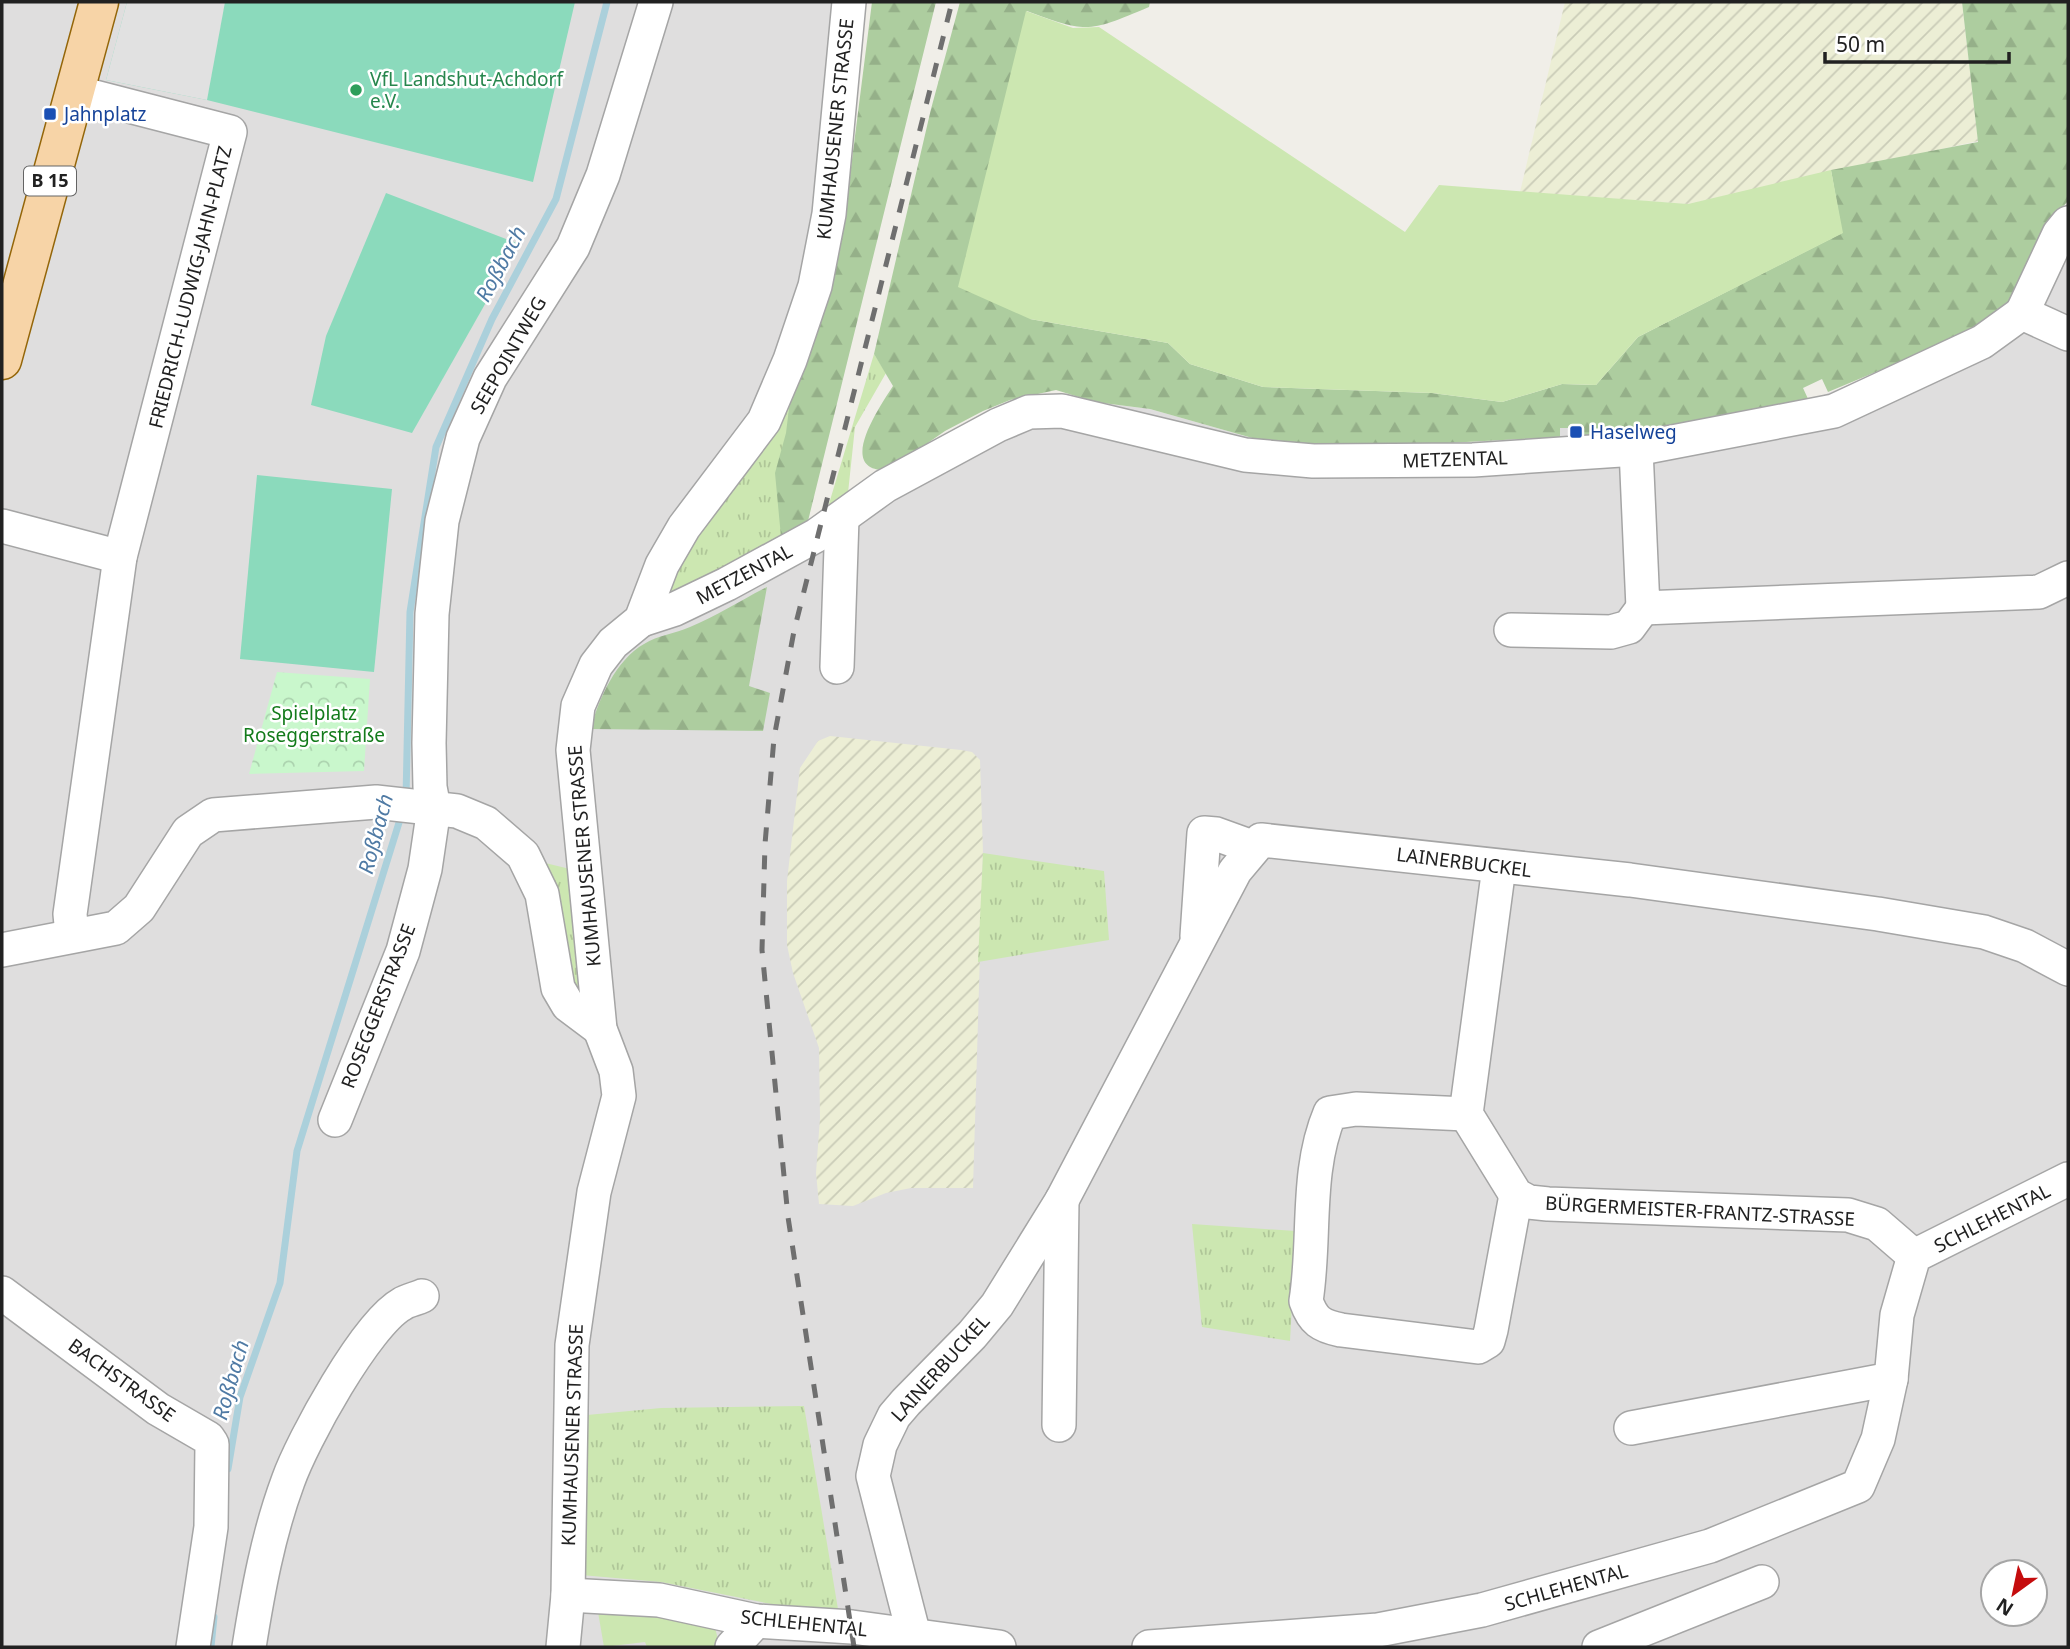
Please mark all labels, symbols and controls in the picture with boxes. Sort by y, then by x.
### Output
street label: KUMHAUSENER STRASSE [810,17,860,241]
scale bar [1825,21,2009,65]
text: 50 m [1836,30,1885,58]
place label: VfL Landshut-Achdorf e.V. [370,66,564,114]
marker: VfL Landshut-Achdorf e.V. [348,82,364,98]
place label: Jahnplatz [62,101,146,127]
marker: Jahnplatz [42,106,58,122]
street label: FRIEDRICH-LUDWIG-JAHN-PLATZ [142,143,238,431]
road number: B 15 [24,166,76,196]
water label: Roßbach [469,221,532,306]
street label: SEEPOINTWEG [464,292,552,418]
place label: Haselweg [1590,419,1677,445]
marker: Haselweg [1568,424,1584,440]
street label: METZENTAL [1402,444,1508,474]
street label: METZENTAL [691,538,797,610]
park label: Spielplatz Roseggerstraße [243,700,385,748]
street label: KUMHAUSENER STRASSE [561,744,607,968]
water label: Roßbach [351,791,399,877]
street label: LAINERBUCKEL [1395,841,1533,883]
street label: ROSEGGERSTRASSE [335,920,421,1092]
street label: SCHLEHENTAL [1929,1177,2055,1259]
street label: BÜRGERMEISTER-FRANTZ-STRASSE [1544,1190,1856,1232]
street label: LAINERBUCKEL [885,1309,995,1427]
street label: KUMHAUSENER STRASSE [555,1324,589,1546]
street label: BACHSTRASSE [63,1332,181,1428]
water label: Roßbach [205,1337,255,1423]
street label: SCHLEHENTAL [1501,1557,1631,1617]
north arrow [1979,1558,2049,1628]
text: N [1991,1592,2018,1622]
street label: SCHLEHENTAL [739,1603,869,1643]

